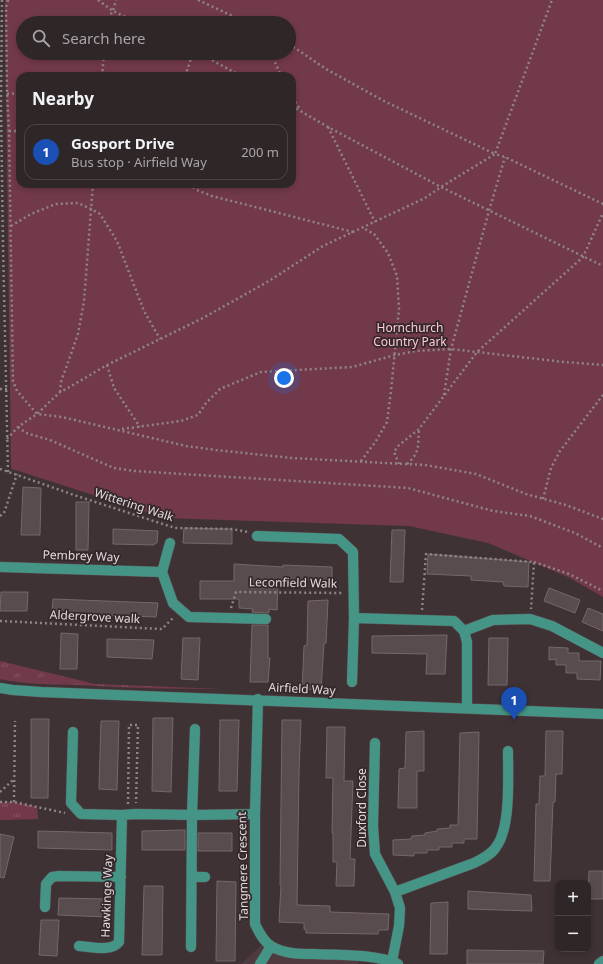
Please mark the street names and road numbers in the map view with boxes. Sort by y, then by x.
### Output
street label: Wittering Walk [92,484,177,526]
street label: Pembrey Way [42,546,121,565]
street label: Leconfield Walk [249,573,338,592]
street label: Aldergrove walk [49,606,141,627]
street label: Airfield Way [268,678,337,699]
street label: Duxford Close [353,768,370,848]
street label: Tangmere Crescent [233,811,252,921]
street label: Hawkinge Way [97,853,116,938]

